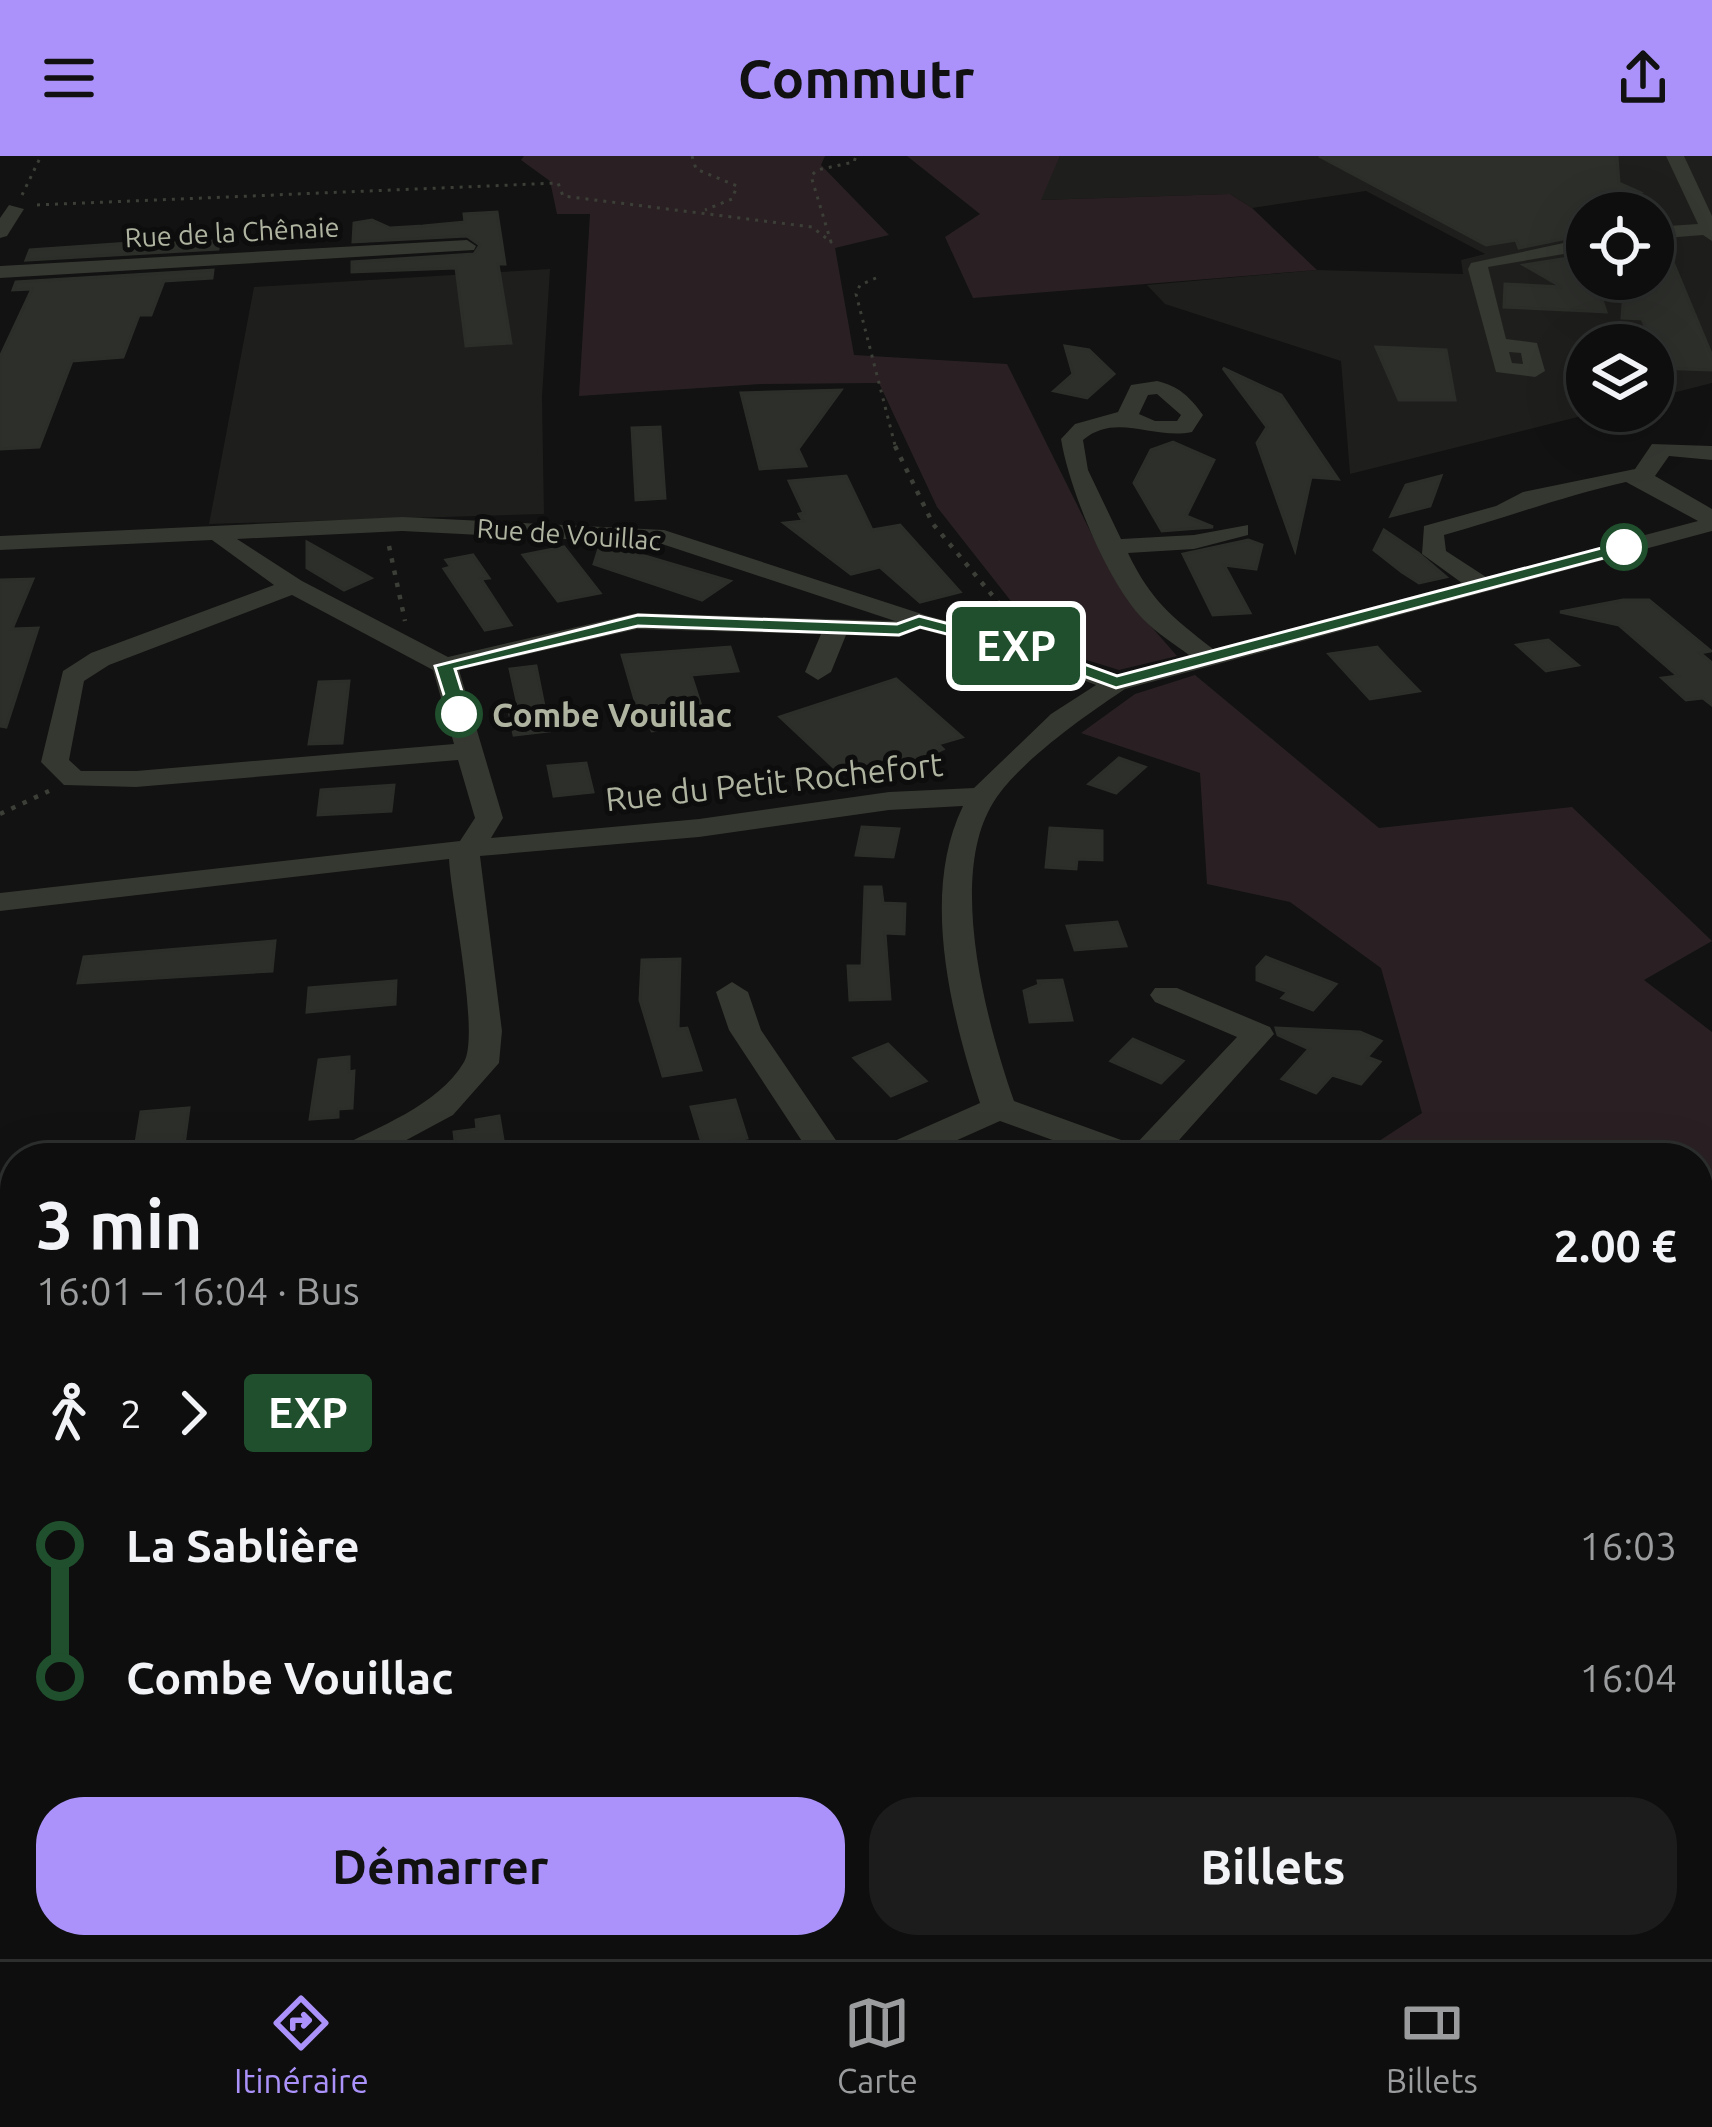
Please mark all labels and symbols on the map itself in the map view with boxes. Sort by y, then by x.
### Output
street label: Rue de la Chênaie [124,211,340,253]
street label: Rue de Vouillac [476,513,662,555]
unlabelled marker [1602,525,1646,569]
line badge: EXP [947,607,1085,685]
marker: Combe Vouillac [437,692,481,736]
place label: Combe Vouillac [492,696,732,733]
street label: Rue du Petit Rochefort [603,745,945,817]

